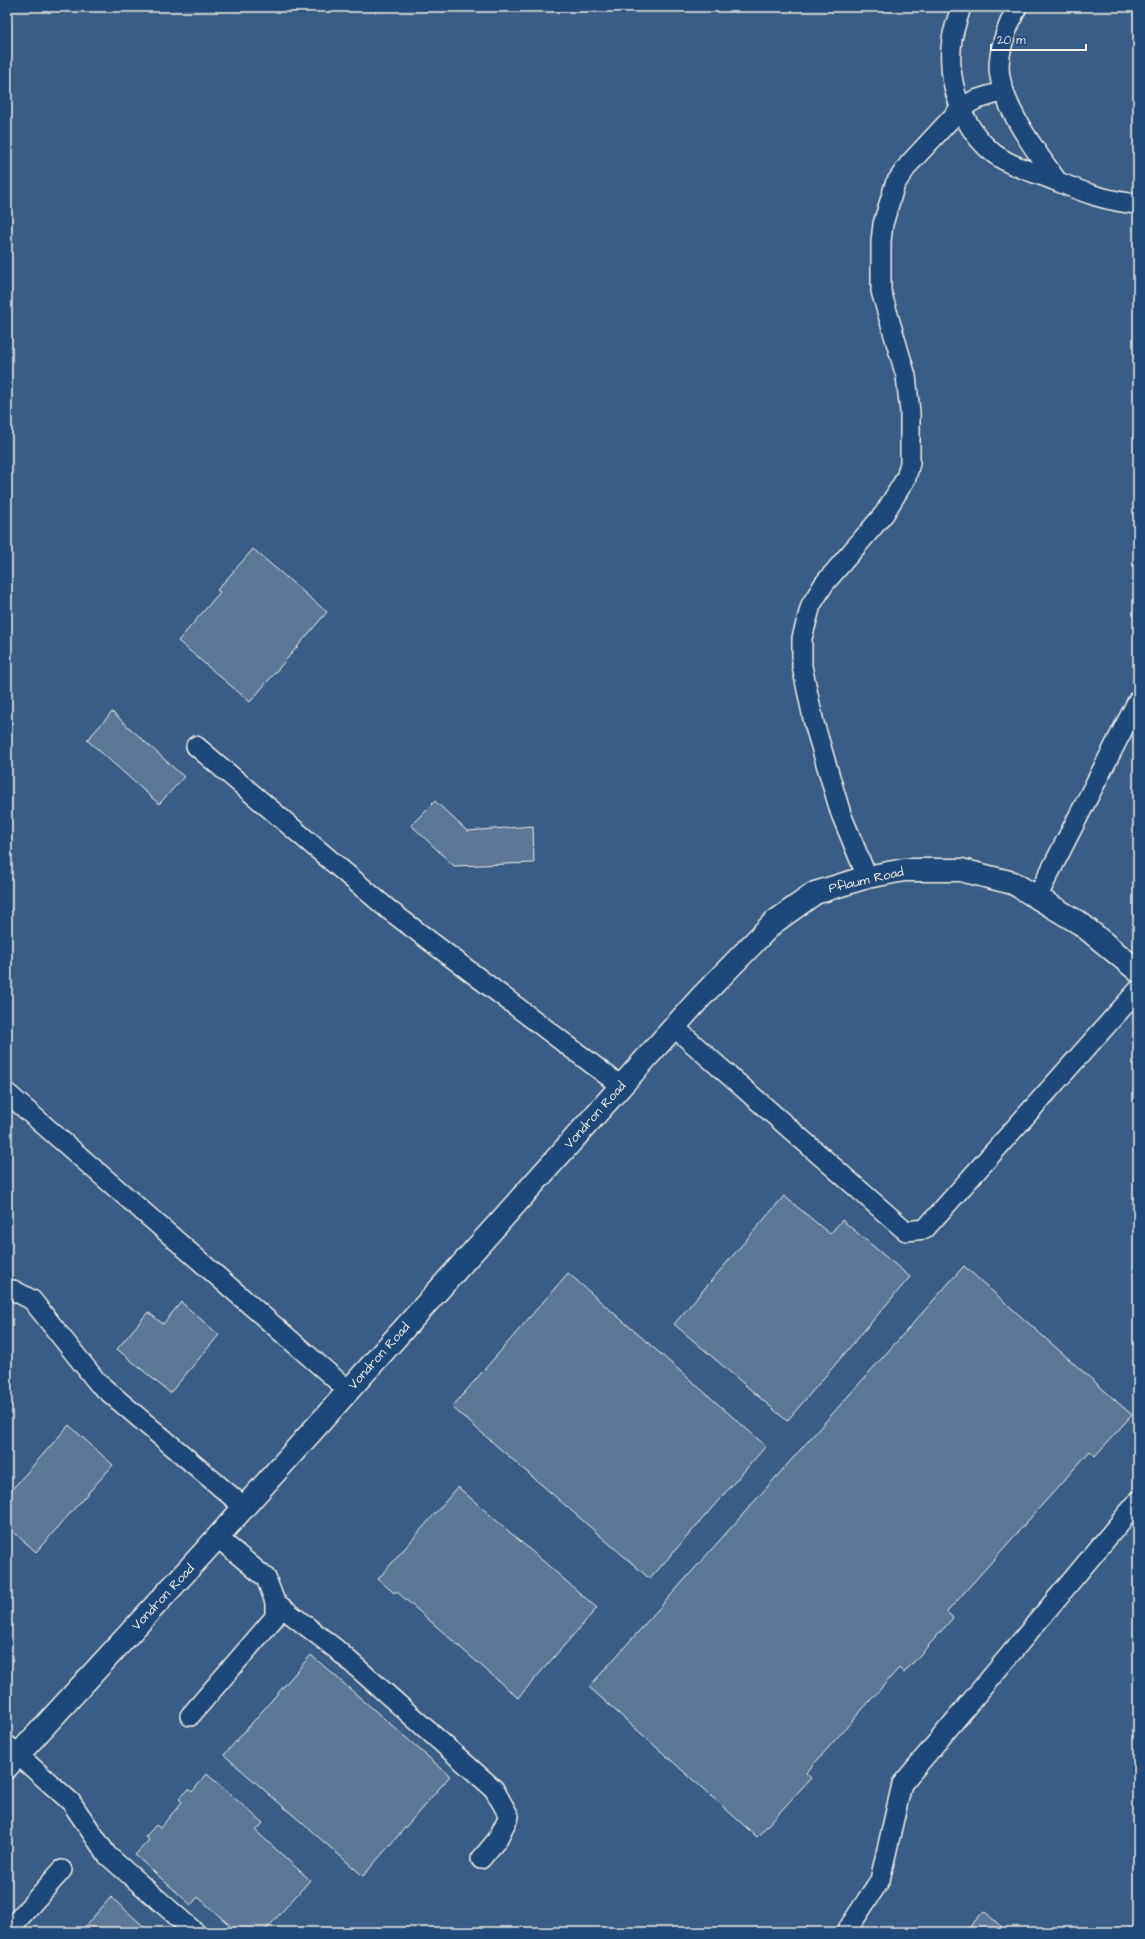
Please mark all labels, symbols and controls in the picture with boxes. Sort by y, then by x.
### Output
scale bar [991,26,1086,52]
text: 20 m [997,32,1026,49]
street label: Pflaum Road [827,863,906,897]
street label: Vondron Road [560,1077,630,1152]
street label: Vondron Road [344,1318,414,1393]
street label: Vondron Road [128,1560,199,1634]

